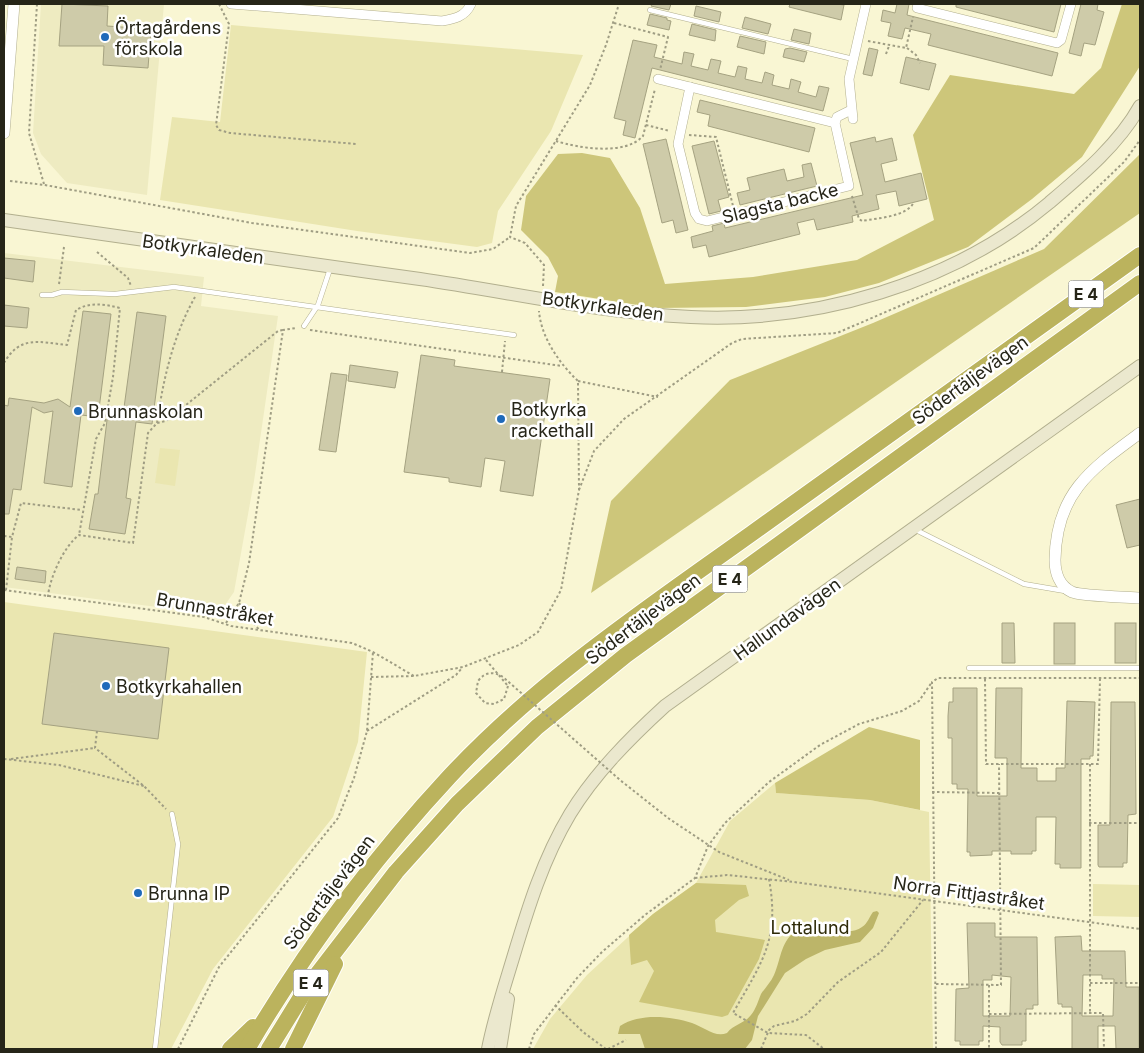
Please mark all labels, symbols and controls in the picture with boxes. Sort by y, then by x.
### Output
place label: Örtagårdens förskola [115,16,221,59]
marker: Örtagårdens förskola [99,31,111,43]
street label: Slagsta backe [720,178,840,228]
street label: Botkyrkaleden [141,230,265,268]
road number: E 4 [1068,280,1104,308]
street label: Botkyrkaleden [541,287,665,325]
street label: Södertäljevägen [908,331,1032,429]
place label: Botkyrka rackethall [511,399,594,441]
place label: Brunnaskolan [88,401,203,422]
marker: Brunnaskolan [72,405,84,417]
marker: Botkyrka rackethall [495,413,507,425]
road number: E 4 [712,566,748,592]
street label: Södertäljevägen [582,569,704,669]
street label: Hallundavägen [730,573,844,665]
street label: Brunnastråket [155,588,275,630]
place label: Botkyrkahallen [116,676,242,697]
marker: Botkyrkahallen [100,680,112,692]
street label: Södertäljevägen [279,831,379,953]
street label: Norra Fittjastråket [892,872,1046,914]
place label: Brunna IP [148,883,230,904]
marker: Brunna IP [132,887,144,899]
park label: Lottalund [770,917,850,938]
road number: E 4 [294,970,328,996]

